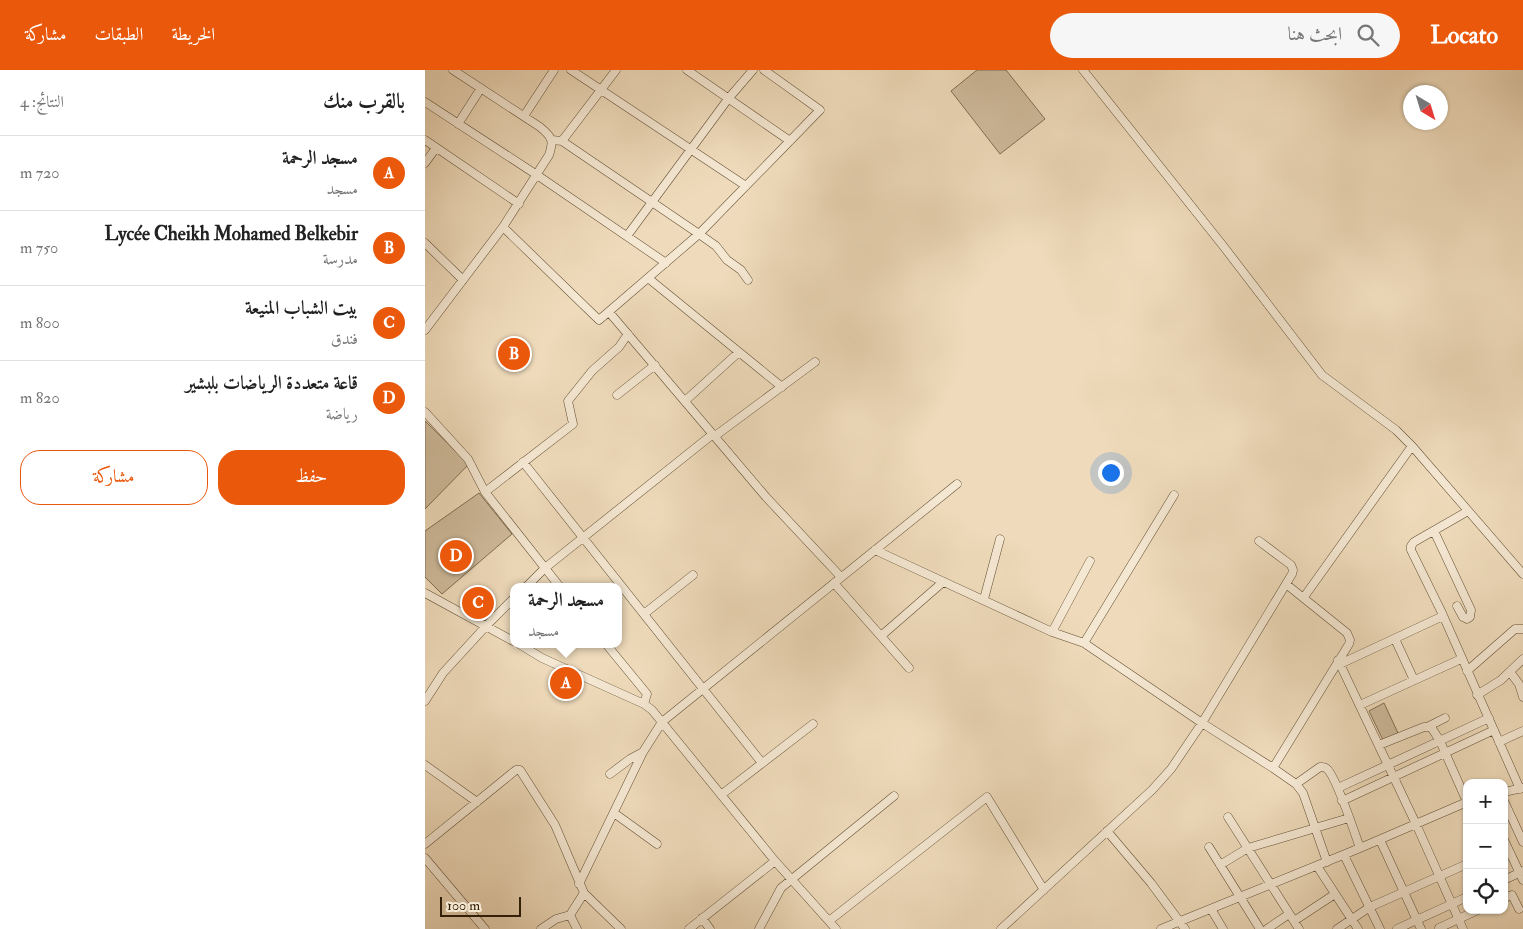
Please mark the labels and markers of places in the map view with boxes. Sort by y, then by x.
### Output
pin: B [498,335,530,373]
pin: D [440,537,472,575]
pin: C [462,584,494,622]
pin: A [550,664,582,702]

